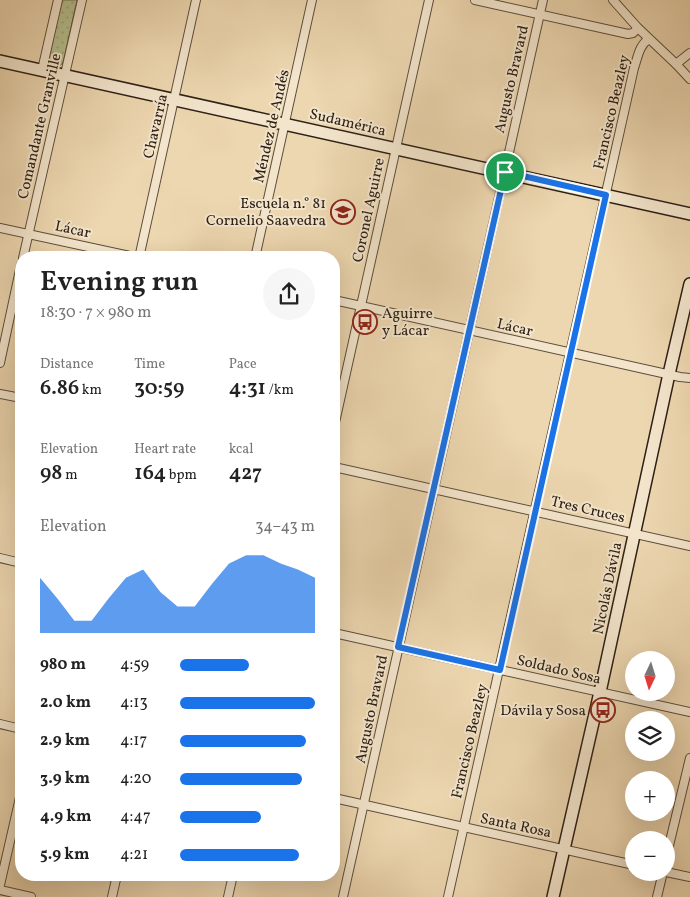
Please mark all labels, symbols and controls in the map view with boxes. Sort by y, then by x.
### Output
street label: Augusto Bravard [490,23,535,135]
street label: Comandante Granville [13,51,67,201]
street label: Francisco Beazley [589,53,636,172]
street label: Méndez de Andés [249,68,296,185]
street label: Chavarría [139,92,174,161]
street label: Sudamérica [307,104,388,142]
pin [484,151,526,193]
street label: Coronel Aguirre [348,156,391,265]
icon: arrive [491,158,519,186]
place label: Escuela n.° 81 Cornelio Saavedra [206,194,326,232]
school or university icon: Escuela n.° 81 Cornelio Saavedra [330,199,356,225]
street label: Lácar [53,216,93,245]
text: Evening run [40,263,199,302]
button: share [263,268,315,320]
text: 18:30 · 7 × 980 m [40,302,152,324]
place label: Aguirre y Lácar [382,304,433,342]
bus stop icon: Aguirre y Lácar [352,309,378,335]
street label: Lácar [495,314,535,343]
text: Distance [40,355,94,374]
text: Time [134,355,165,374]
text: Pace [229,355,257,374]
text: 6.86 [40,374,79,403]
text: 30:59 [134,374,184,403]
text: 4:31 [229,374,266,403]
text: km [79,381,102,400]
text: /km [266,381,294,400]
text: Elevation [40,440,98,459]
text: Heart rate [134,440,196,459]
text: kcal [229,440,254,459]
text: 98 [40,459,63,488]
text: 164 [134,459,166,488]
text: 427 [229,459,262,488]
text: m [63,466,78,485]
text: bpm [166,466,197,485]
street label: Tres Cruces [548,492,627,529]
text: Elevation [40,516,107,538]
text: 34–43 m [255,516,315,538]
street label: Nicolás Dávila [588,540,629,636]
street label: Soldado Sosa [514,651,603,690]
north arrow [625,651,675,701]
map controls [625,651,675,881]
street label: Augusto Bravard [351,653,394,765]
text: 980 m [40,654,86,676]
text: 4:59 [120,654,149,676]
street label: Francisco Beazley [447,682,494,801]
text: 2.0 km [40,692,91,714]
text: 4:13 [120,692,148,714]
bus stop icon: Dávila y Sosa [590,697,616,723]
place label: Dávila y Sosa [500,701,586,722]
button: layers [625,711,675,761]
text: 2.9 km [40,730,90,752]
text: 4:17 [120,730,147,752]
text: 3.9 km [40,768,90,790]
text: 4:20 [120,768,151,790]
button: + [625,771,675,821]
text: 4.9 km [40,806,91,828]
text: 4:47 [120,806,151,828]
street label: Santa Rosa [478,809,553,844]
button: − [625,831,675,881]
text: 5.9 km [40,844,89,866]
text: 4:21 [120,844,148,866]

